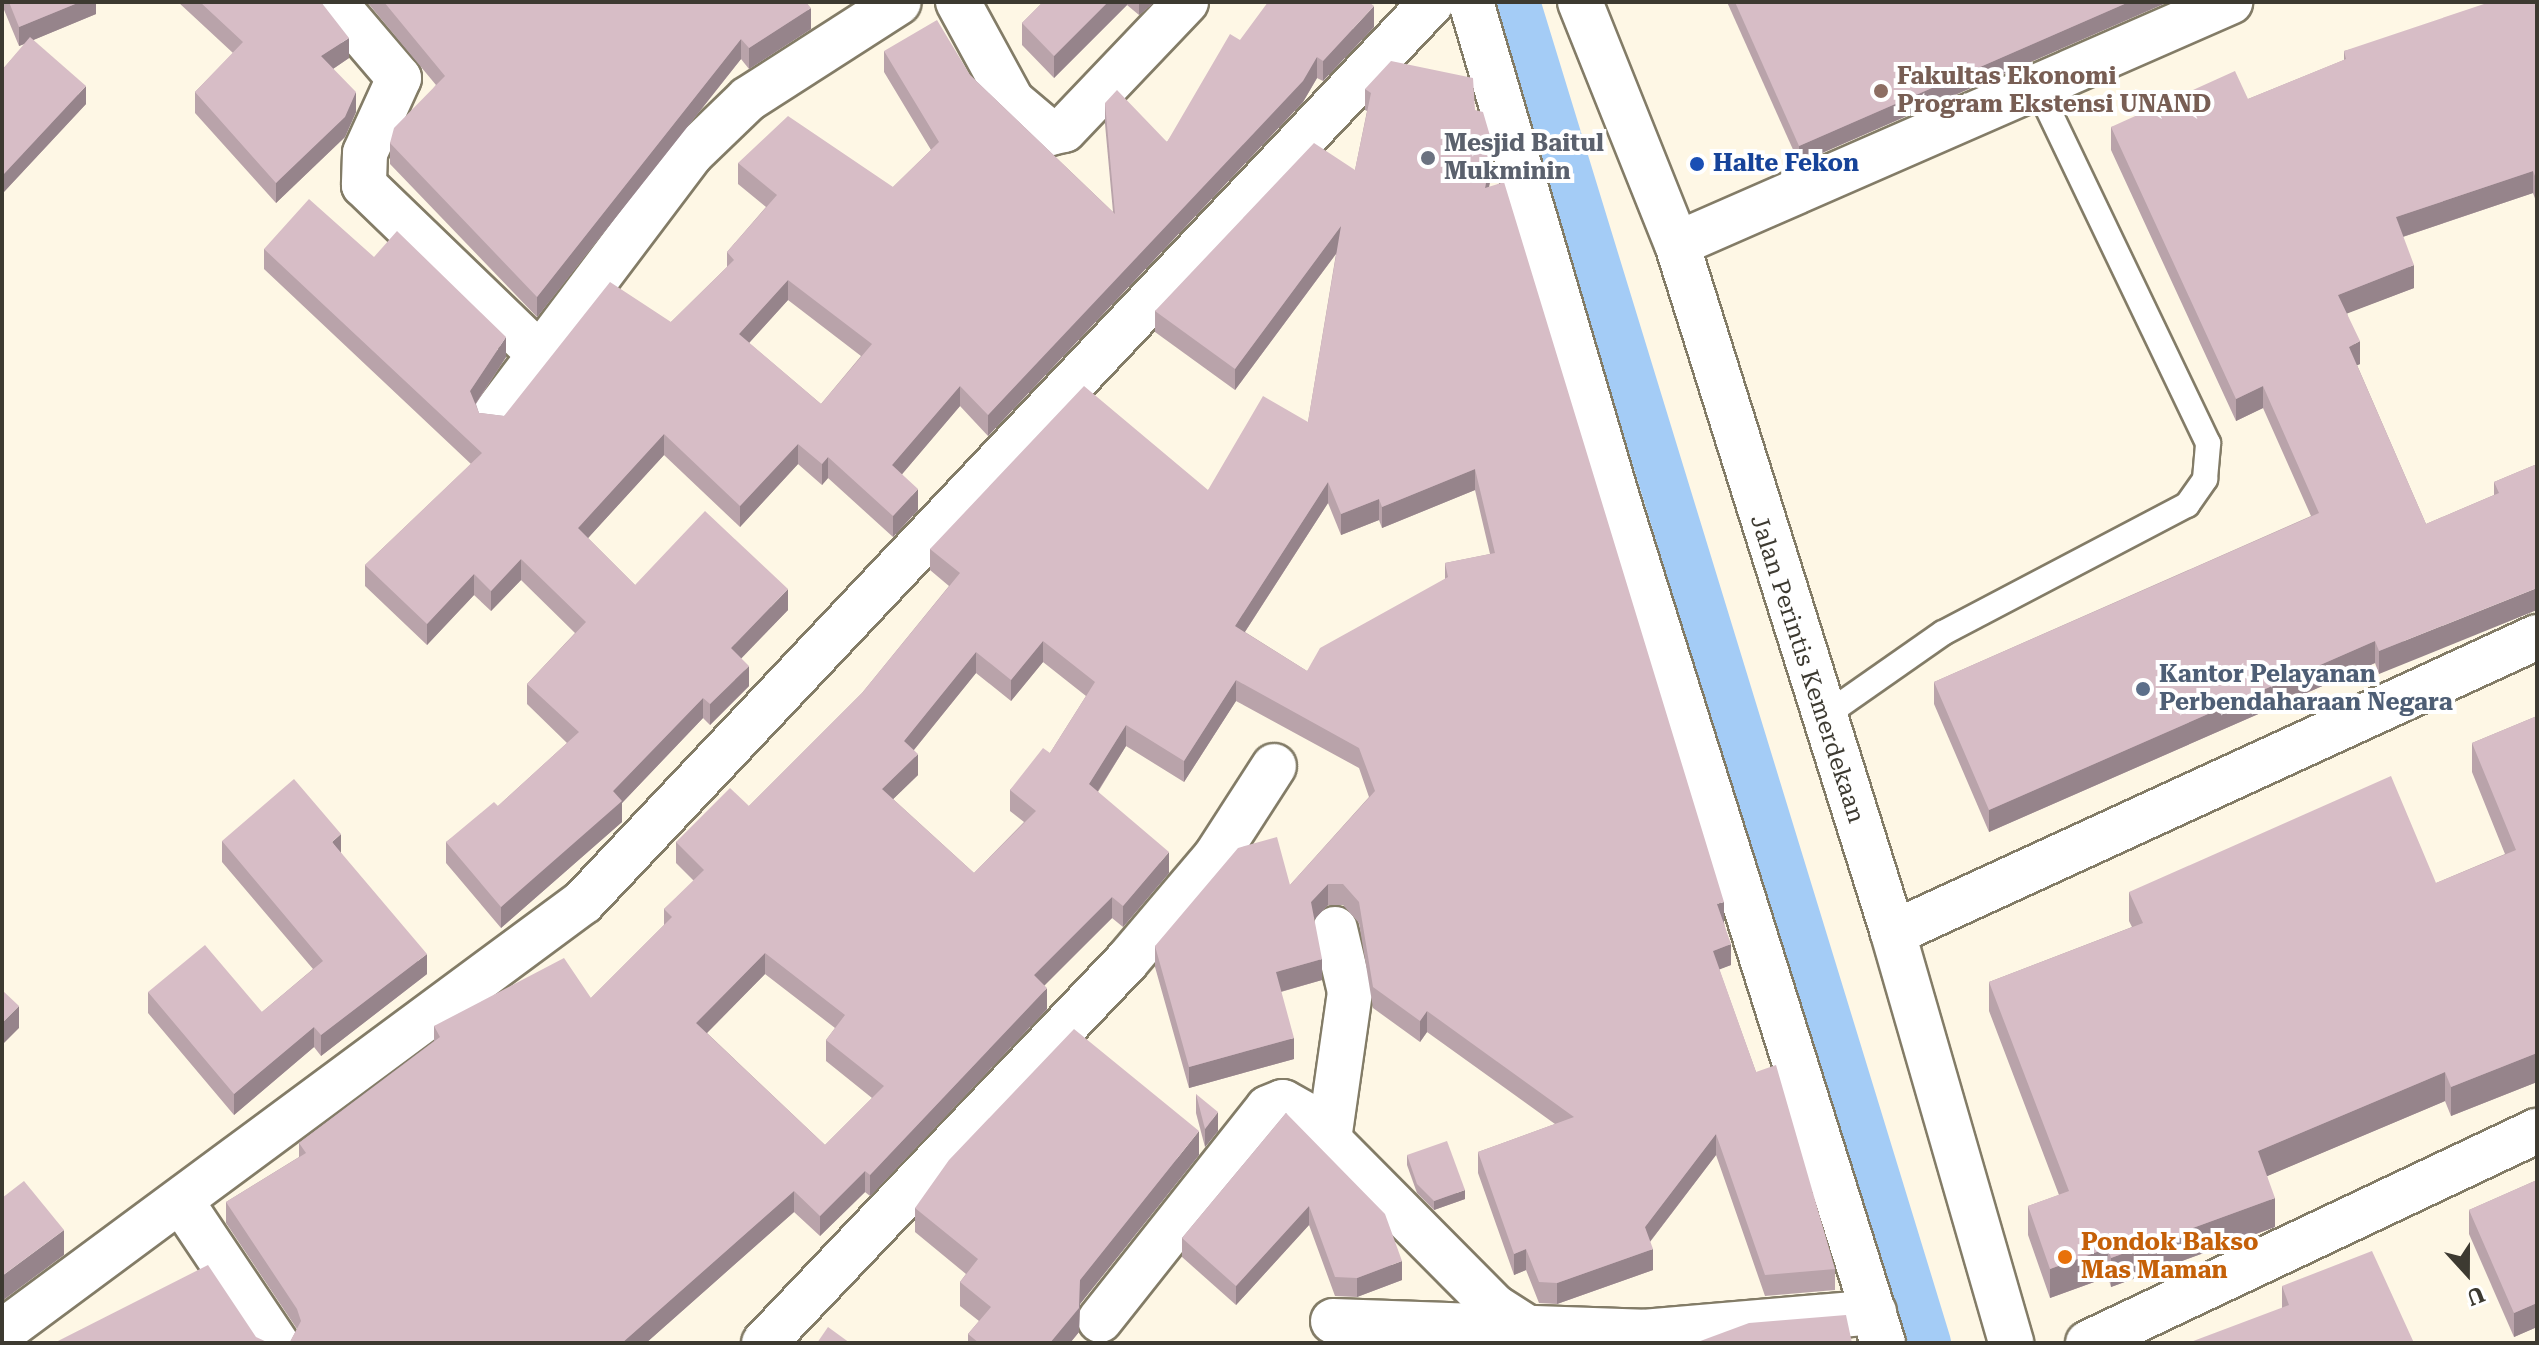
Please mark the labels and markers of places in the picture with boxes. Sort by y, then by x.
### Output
place label: Fakultas Ekonomi Program Ekstensi UNAND [1897,63,2211,119]
marker: Fakultas Ekonomi Program Ekstensi UNAND [1872,82,1890,100]
place label: Mesjid Baitul Mukminin [1444,130,1604,186]
marker: Mesjid Baitul Mukminin [1419,149,1437,167]
place label: Halte Fekon [1713,150,1859,178]
marker: Halte Fekon [1688,155,1706,173]
place label: Kantor Pelayanan Perbendaharaan Negara [2159,661,2453,717]
marker: Kantor Pelayanan Perbendaharaan Negara [2134,680,2152,698]
place label: Pondok Bakso Mas Maman [2081,1229,2258,1285]
marker: Pondok Bakso Mas Maman [2056,1248,2074,1266]

